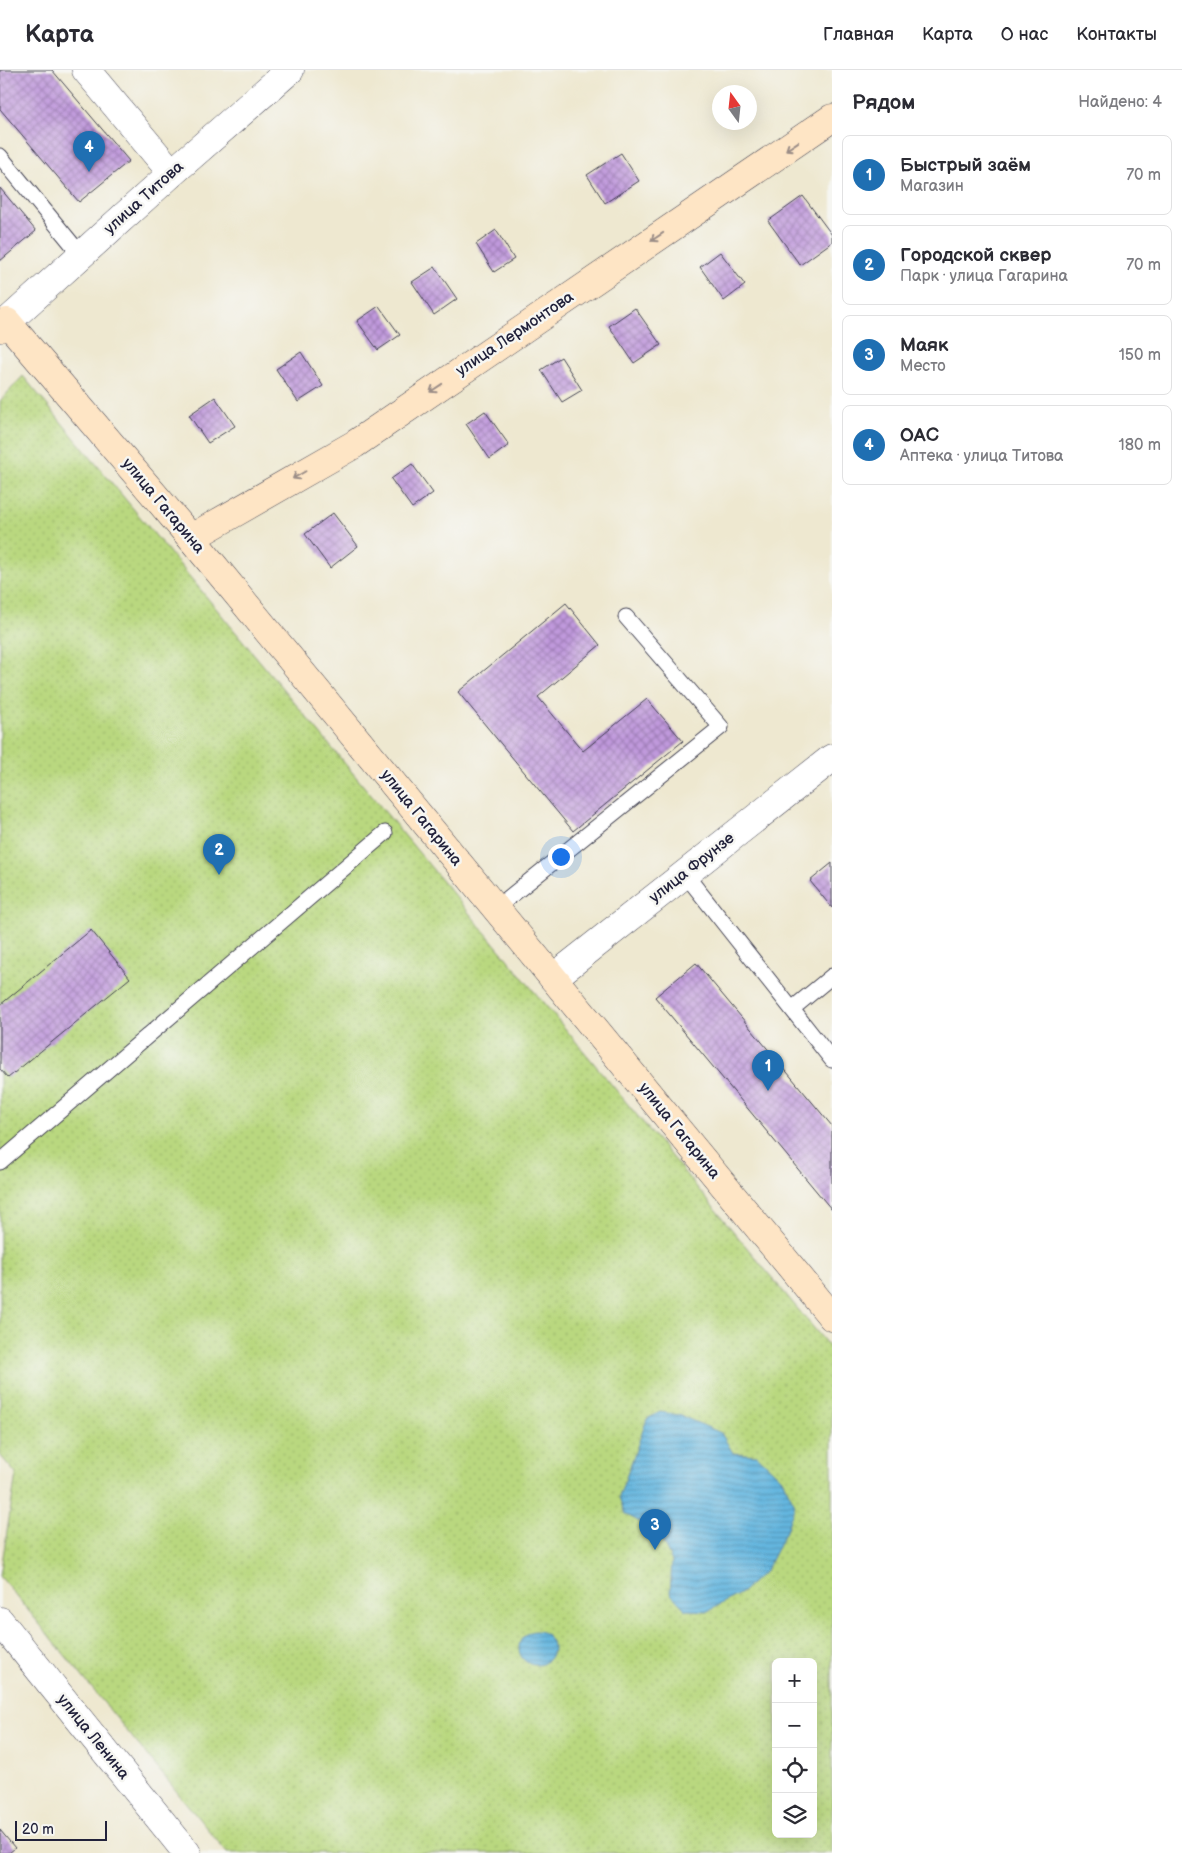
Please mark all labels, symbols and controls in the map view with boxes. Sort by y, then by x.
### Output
text: Карта [25,20,94,49]
text: Главная [823,24,894,45]
text: Карта [922,24,973,45]
text: О нас [1001,24,1048,45]
text: Контакты [1076,24,1157,45]
north arrow [712,85,757,130]
text: Рядом [852,90,915,115]
text: Найдено: 4 [1078,93,1162,112]
pin: 4 [73,131,105,172]
one-way arrow [785,141,799,151]
text: Быстрый заём [900,154,1031,177]
street label: улица Титова [100,157,188,239]
text: 1 [866,166,872,185]
text: 70 m [1126,166,1161,185]
text: Магазин [900,177,964,196]
one-way arrow [651,232,665,242]
text: Городской сквер [900,244,1052,267]
text: 2 [864,256,874,275]
text: 70 m [1126,256,1161,275]
text: Парк · улица Гагарина [900,267,1068,286]
street label: улица Лермонтова [453,287,578,380]
text: Маяк [900,334,948,357]
text: 3 [864,346,874,365]
text: 150 m [1119,346,1161,365]
text: Место [900,357,946,376]
one-way arrow [430,383,444,393]
text: ОАС [900,424,939,447]
text: 4 [864,436,874,455]
text: 180 m [1119,436,1161,455]
text: Аптека · улица Титова [900,447,1064,466]
street label: улица Гагарина [118,454,209,558]
one-way arrow [293,471,307,481]
street label: улица Гагарина [376,766,466,871]
street label: улица Фрунзе [646,829,739,907]
pin: 2 [203,834,235,875]
your location [548,844,574,870]
pin: 1 [752,1050,784,1091]
street label: улица Гагарина [634,1079,724,1184]
pin: 3 [639,1509,671,1550]
map controls [772,1658,817,1838]
button: + [772,1658,817,1703]
street label: улица Ленина [53,1691,134,1784]
button: − [772,1703,817,1748]
button: locate [772,1748,817,1793]
button: layers [772,1793,817,1838]
scale bar [15,1818,108,1841]
text: 20 m [22,1821,54,1838]

